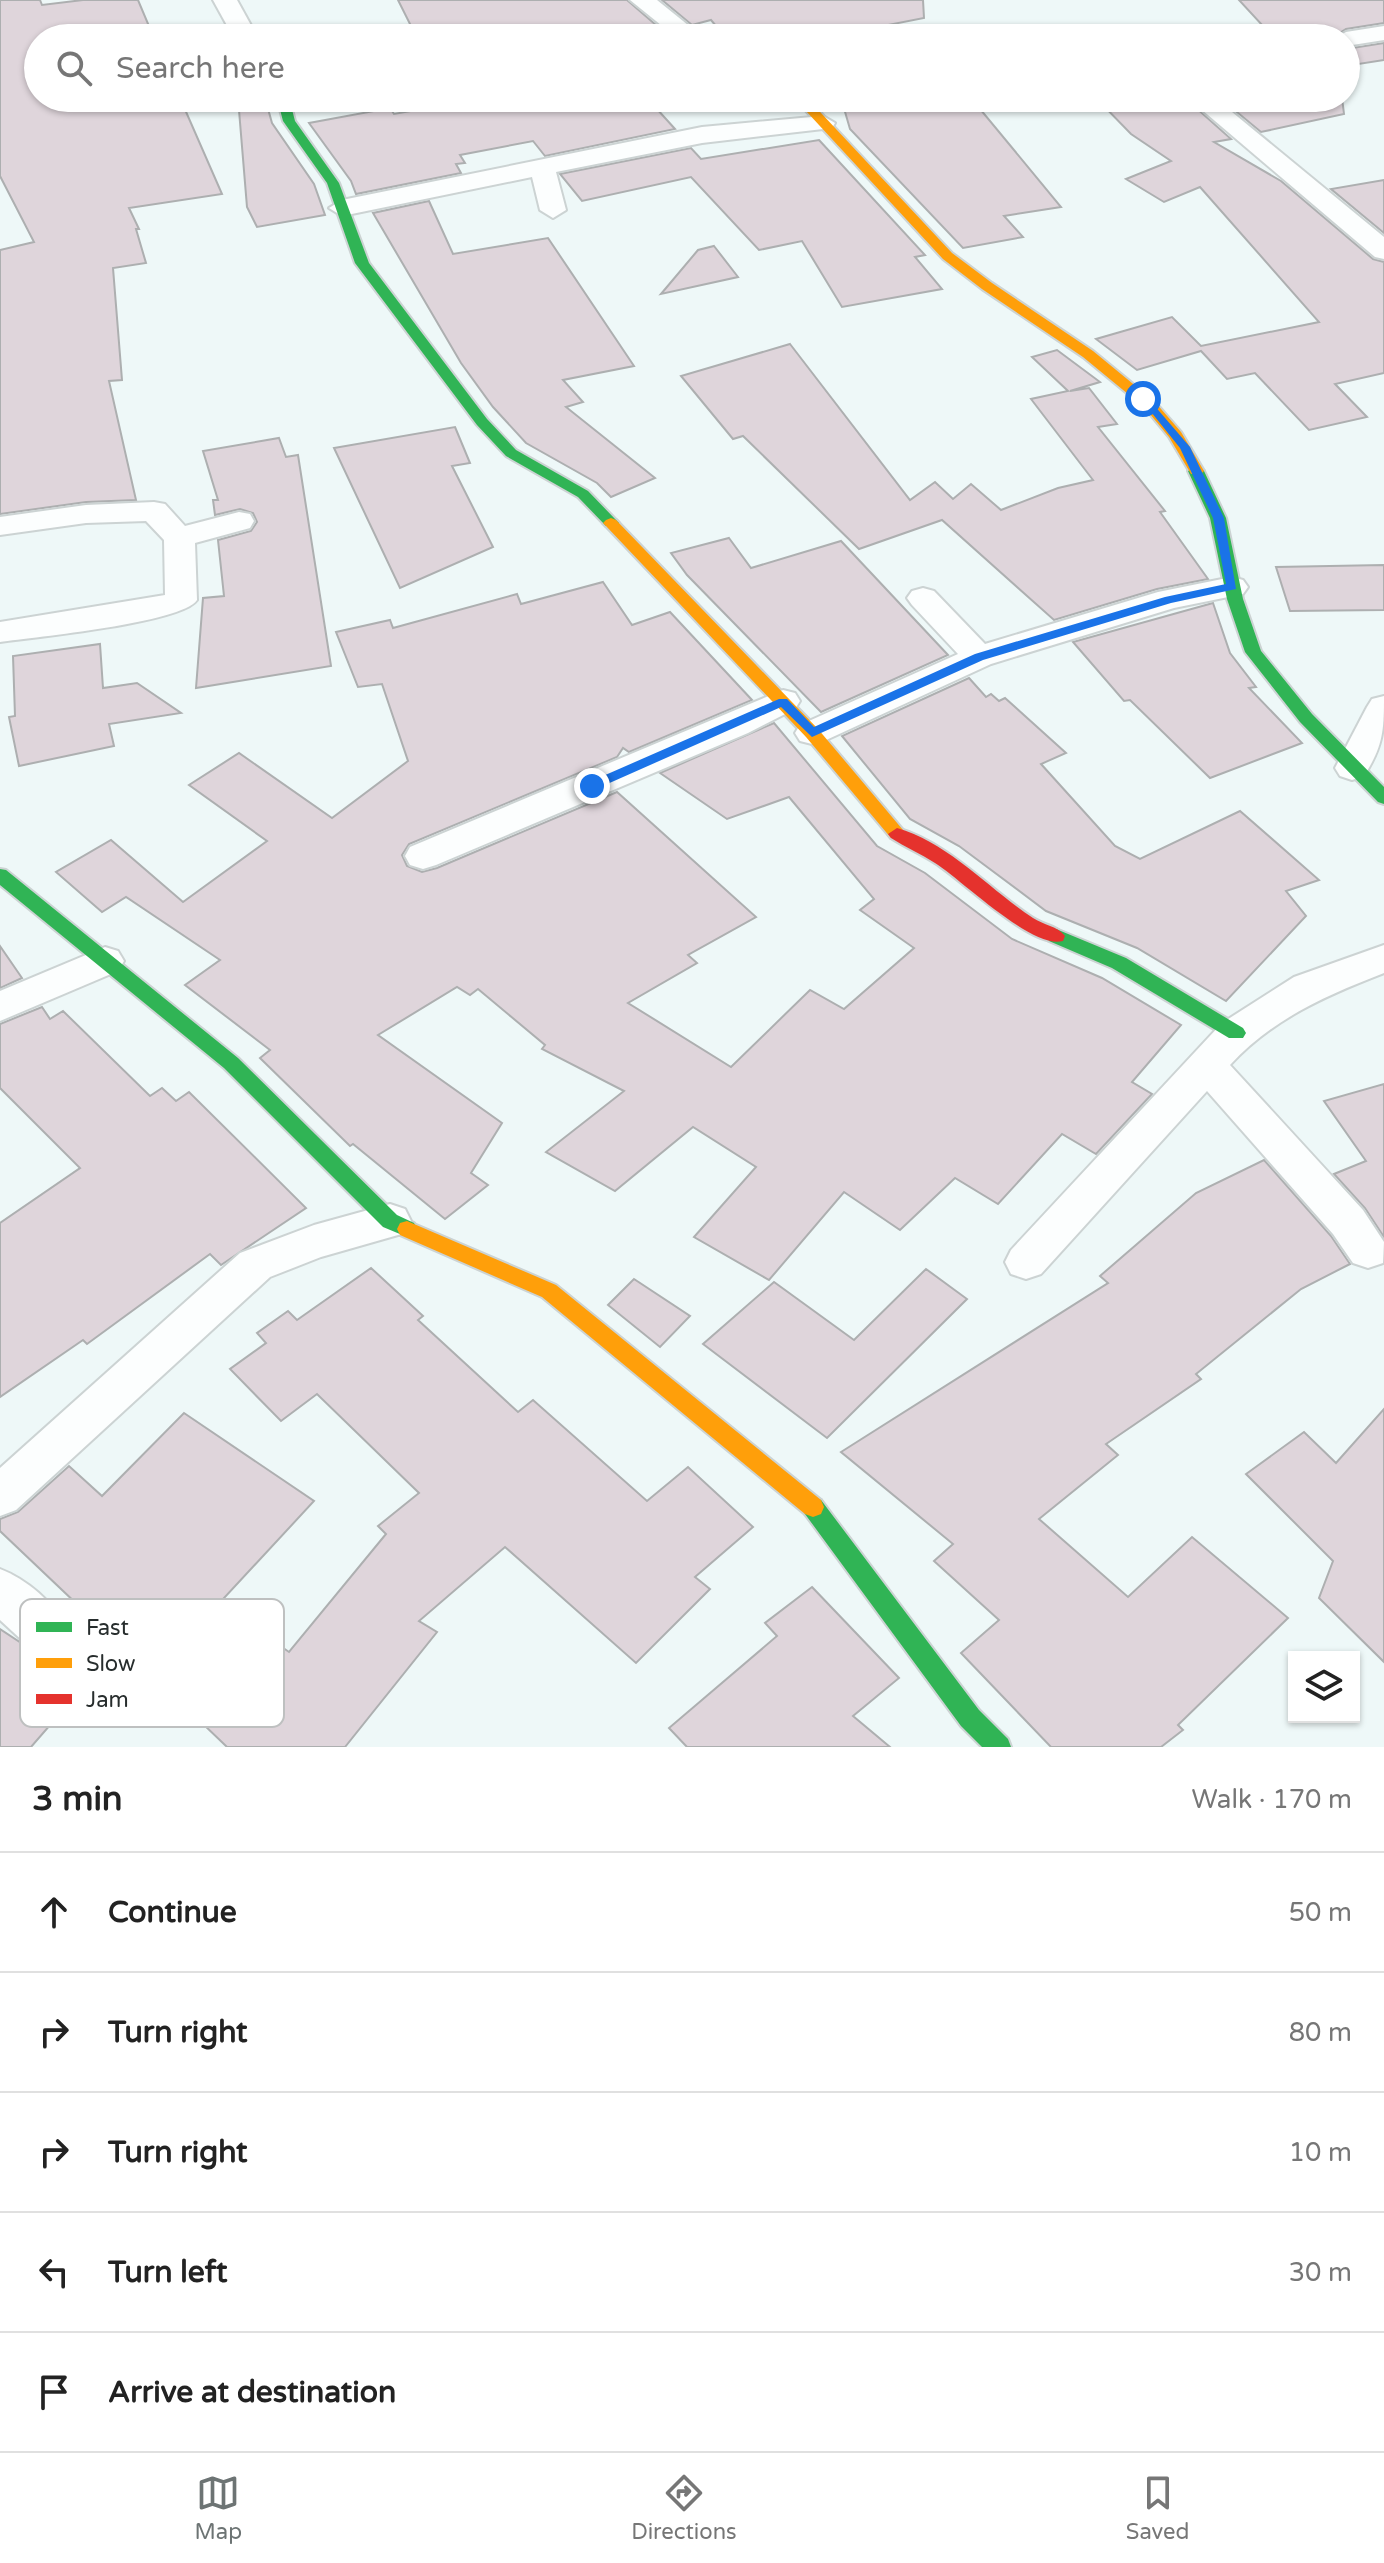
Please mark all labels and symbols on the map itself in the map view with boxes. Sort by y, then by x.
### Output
route start [1125,381,1161,417]
route end [574,768,610,804]
legend [20,1599,284,1727]
text: Fast [86,1615,129,1641]
text: Slow [86,1651,136,1677]
text: Jam [86,1687,129,1713]

